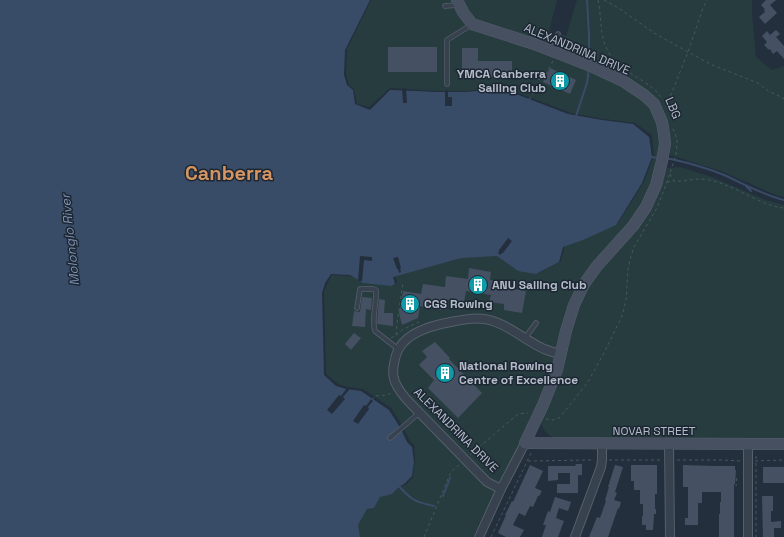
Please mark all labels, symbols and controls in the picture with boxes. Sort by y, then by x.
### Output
street label: ALEXANDRINA DRIVE [522,19,633,79]
place label: YMCA Canberra Sailing Club [457,66,546,96]
building icon: YMCA Canberra Sailing Club [549,70,571,92]
street label: LBG [661,95,685,122]
district label: Canberra [185,160,274,186]
water label: Molonglo River [57,191,83,287]
building icon: ANU Sailing Club [467,274,489,296]
place label: ANU Sailing Club [492,277,587,293]
building icon: CGS Rowing [399,293,421,315]
place label: CGS Rowing [424,296,493,312]
place label: National Rowing Centre of Excellence [459,358,578,388]
building icon: National Rowing Centre of Excellence [434,362,456,384]
street label: ALEXANDRINA DRIVE [410,384,502,476]
street label: NOVAR STREET [612,423,696,439]

